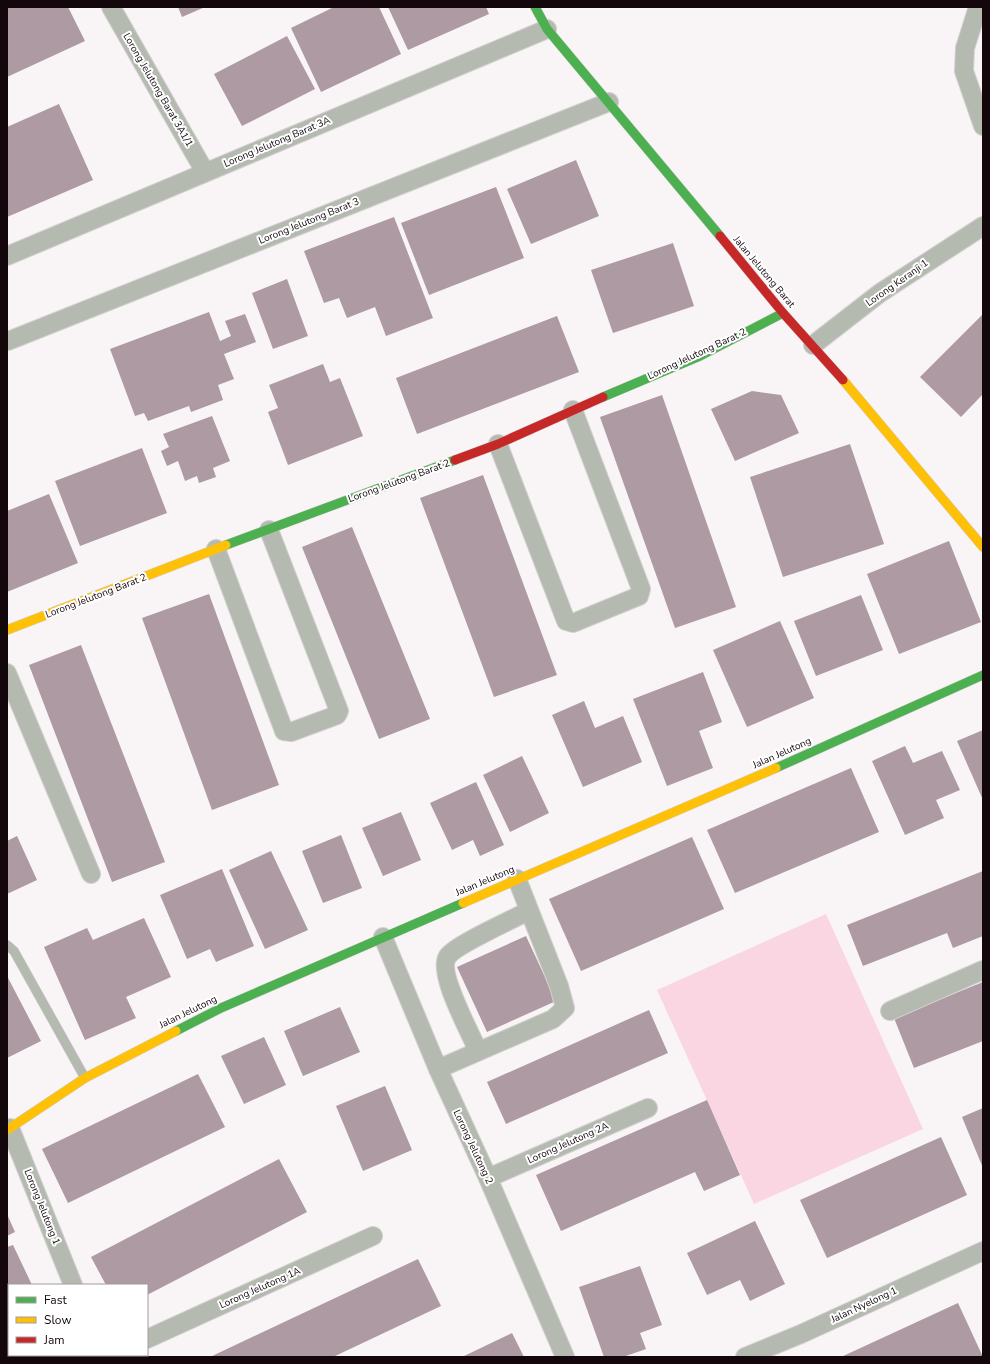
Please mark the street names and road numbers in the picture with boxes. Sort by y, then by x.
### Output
street label: Lorong Jelutong Barat 3A1/1 [120,30,196,150]
street label: Lorong Jelutong Barat 3A [222,113,333,171]
street label: Lorong Jelutong Barat 3 [257,194,361,248]
street label: Jalan Jelutong Barat [729,232,799,311]
street label: Lorong Keranji 1 [863,256,931,310]
street label: Lorong Jelutong Barat 2 [645,325,749,383]
street label: Lorong Jelutong Barat 2 [346,456,452,506]
street label: Lorong Jelutong Barat 2 [43,570,149,622]
street label: Jalan Jelutong [750,734,814,773]
street label: Jalan Jelutong [452,862,517,900]
street label: Jalan Jelutong [156,992,219,1032]
street label: Lorong Jelutong 2 [450,1108,496,1186]
street label: Lorong Jelutong 2A [525,1118,612,1167]
street label: Lorong Jelutong 1 [20,1167,64,1247]
street label: Lorong Jelutong 1A [217,1263,304,1312]
street label: Jalan Nyelong 1 [828,1284,899,1327]

